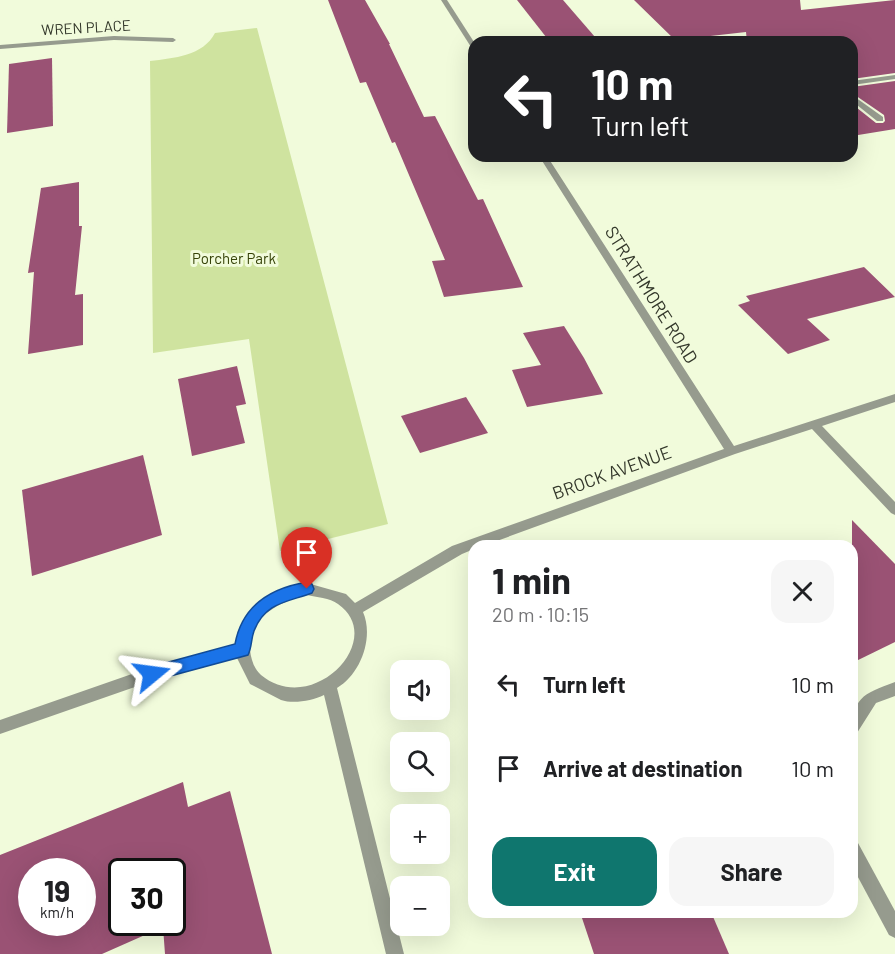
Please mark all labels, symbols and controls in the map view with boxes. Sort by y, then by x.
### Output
street label: WREN PLACE [41,16,131,38]
text: 10 m [591,58,673,108]
icon: left [492,60,570,138]
text: Turn left [591,109,689,141]
street label: STRATHMORE ROAD [601,222,703,367]
park label: Porcher Park [192,249,276,267]
street label: BROCK AVENUE [549,440,674,504]
pin [281,527,332,589]
icon: arrive [290,536,323,569]
text: 1 min [492,558,571,601]
button: close [771,560,834,623]
text: 20 m · 10:15 [492,602,589,626]
position arrow [120,642,184,706]
map controls [390,660,450,936]
button: sound [390,660,450,720]
icon: left [492,668,525,701]
text: Turn left [543,671,626,697]
text: 10 m [791,671,834,697]
button: search [390,732,450,792]
icon: arrive [492,752,525,785]
text: Arrive at destination [543,755,742,781]
text: 10 m [791,755,834,781]
button: + [390,804,450,864]
button: Exit [492,837,657,906]
button: Share [669,837,834,906]
speed limit sign: 30 [108,858,186,936]
text: 19 [44,872,70,908]
button: − [390,876,450,936]
text: km/h [40,903,74,921]

